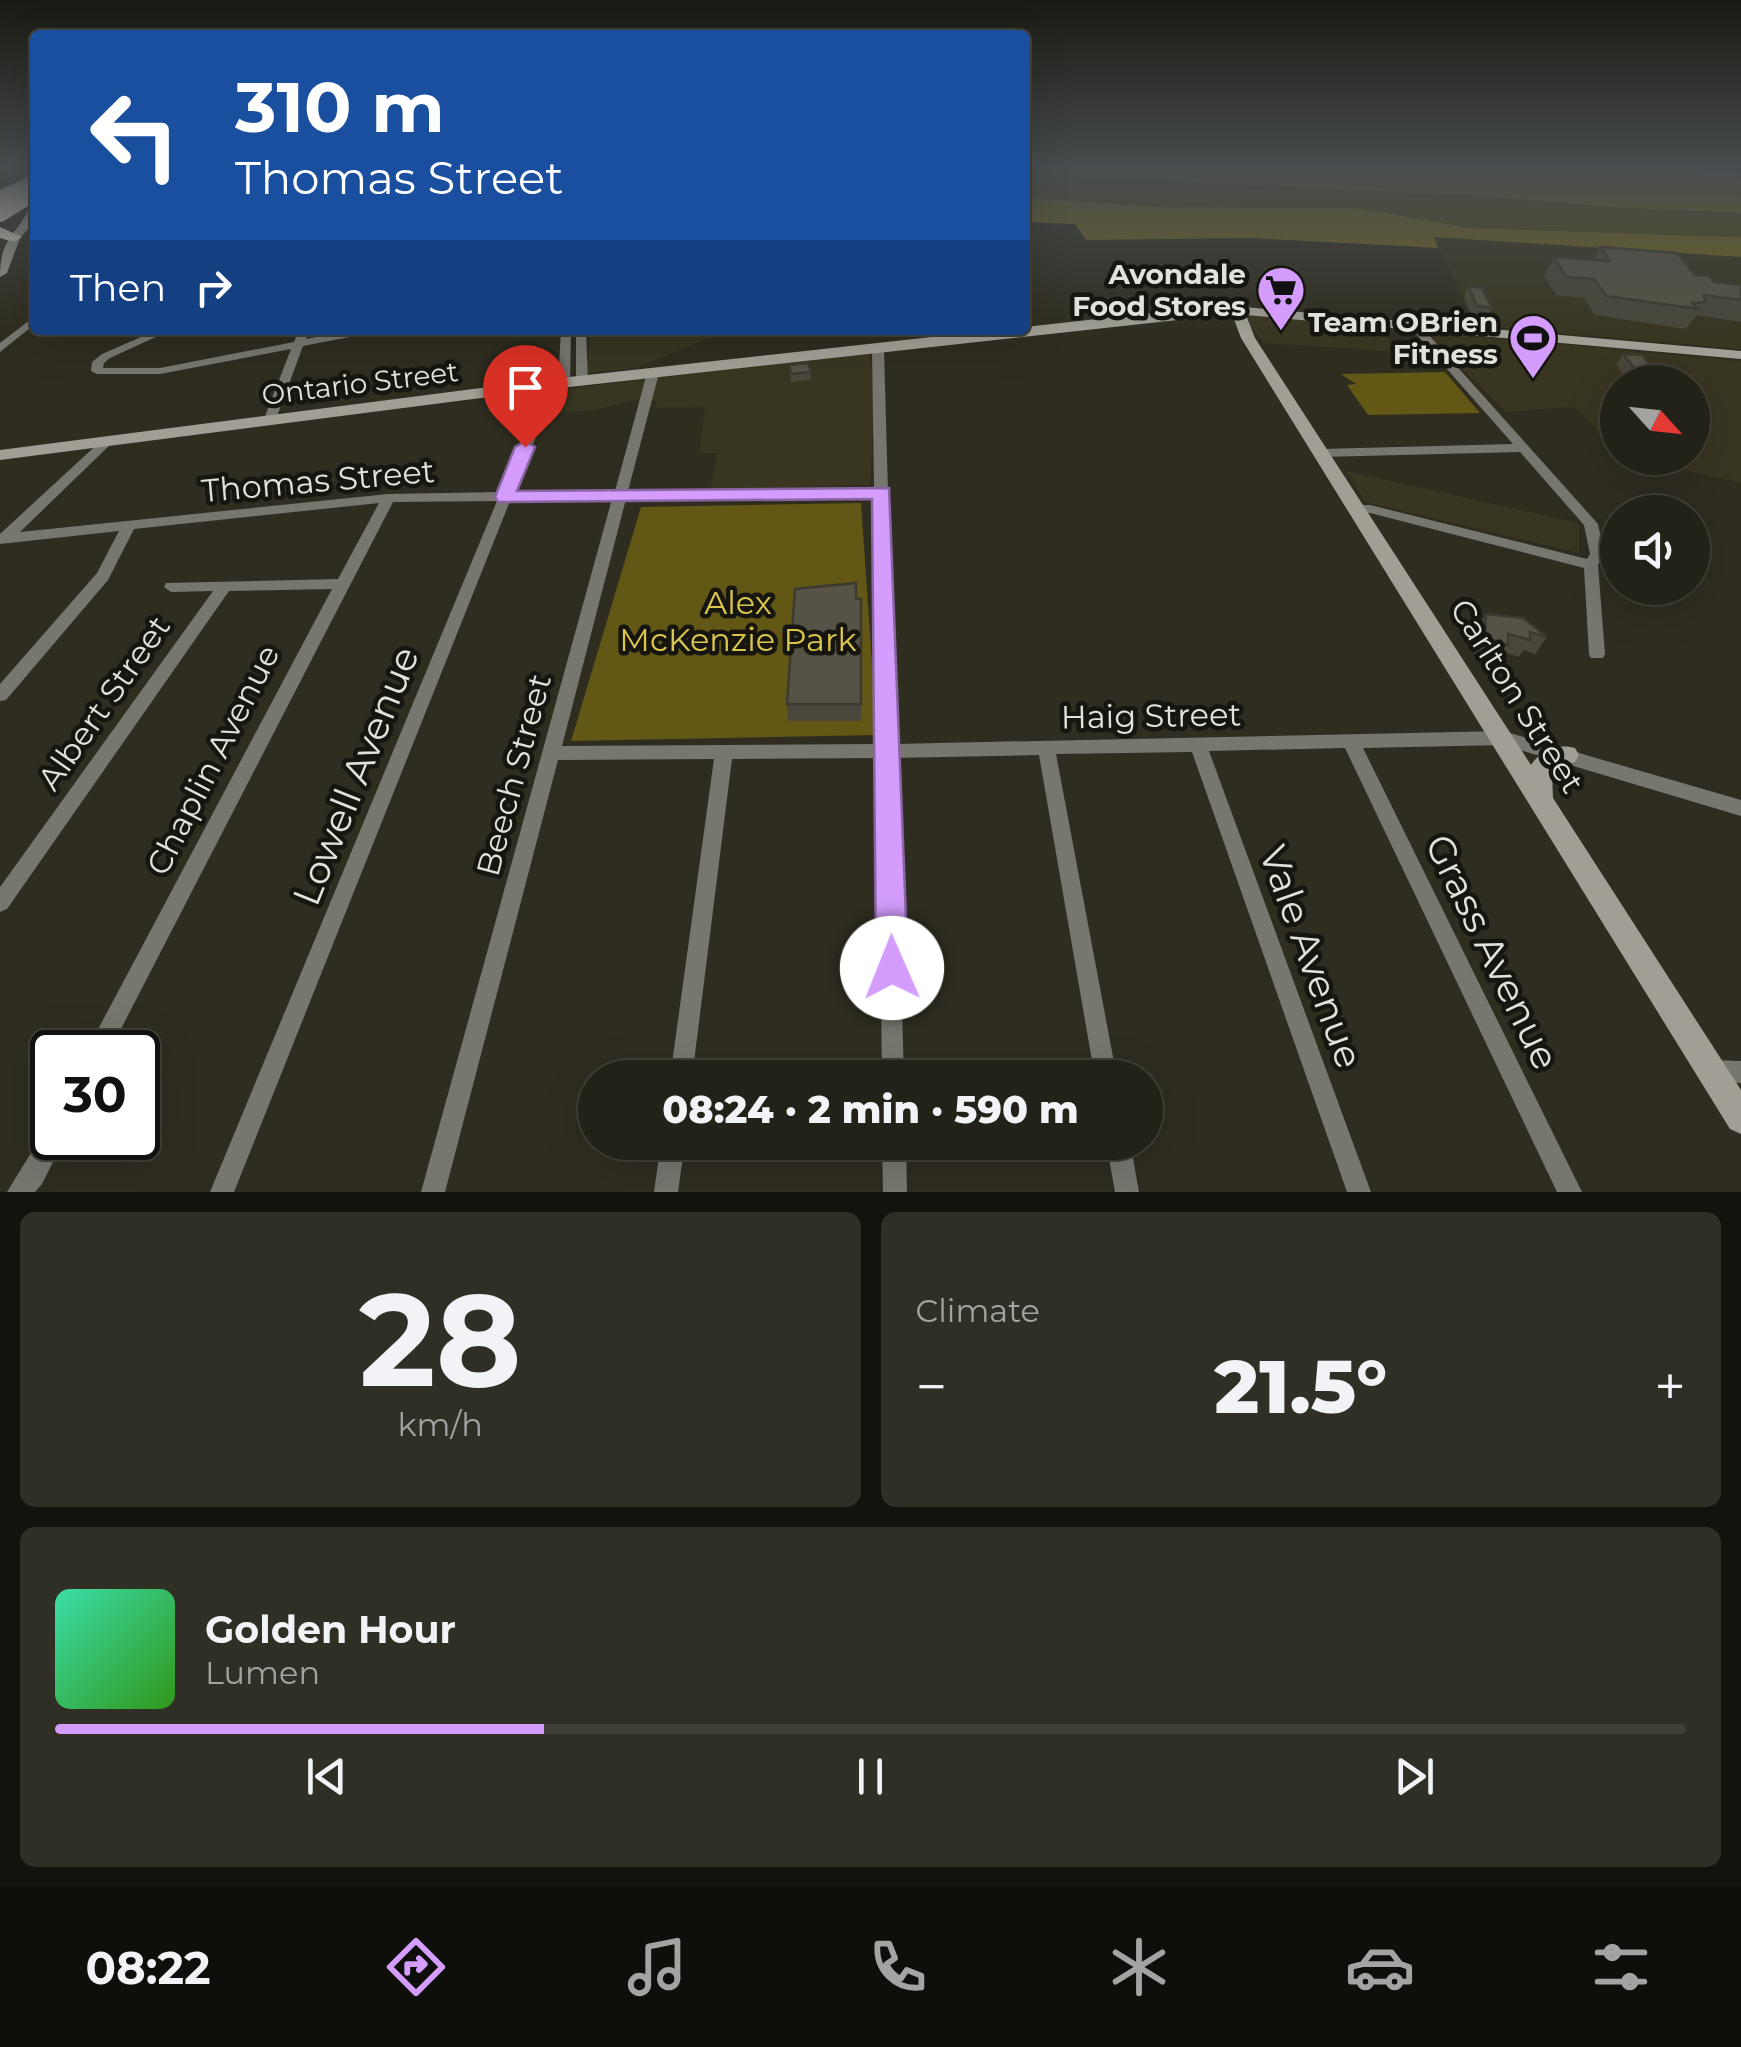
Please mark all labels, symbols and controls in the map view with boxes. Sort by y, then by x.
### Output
text: 310 m [235,64,445,150]
icon: left [70,70,200,200]
text: Thomas Street [235,150,564,205]
place label: Avondale Food Stores [1072,257,1246,323]
icon: right [186,260,241,315]
text: Then [70,264,166,311]
supermarket icon: Avondale Food Stores [1255,264,1307,332]
place label: Team OBrien Fitness [1308,305,1498,371]
sports icon: Team OBrien Fitness [1507,312,1559,380]
pin [483,345,568,448]
street label: Ontario Street [260,354,460,412]
icon: arrive [498,360,553,415]
north arrow [1600,365,1710,475]
map controls [1600,365,1710,605]
street label: Thomas Street [200,451,436,510]
button: sound [1600,495,1710,605]
park label: Alex McKenzie Park [619,583,857,659]
street label: Carlton Street [1442,592,1593,800]
street label: Albert Street [29,608,178,797]
street label: Chaplin Avenue [138,638,287,881]
street label: Lowell Avenue [282,640,429,912]
street label: Beech Street [468,670,559,880]
street label: Haig Street [1060,694,1242,737]
street label: Grass Avenue [1415,826,1570,1077]
street label: Vale Avenue [1249,839,1373,1075]
position arrow [840,916,944,1020]
speed limit sign: 30 [30,1030,160,1160]
text: 08:24 · 2 min · 590 m [662,1086,1079,1133]
text: 28 [359,1260,522,1419]
text: Climate [916,1291,1040,1330]
text: 21.5° [1214,1340,1387,1432]
text: − [916,1353,947,1420]
text: + [1654,1353,1686,1420]
text: km/h [398,1405,483,1444]
text: Golden Hour [205,1606,456,1653]
text: Lumen [205,1653,320,1692]
icon: previous [299,1749,354,1804]
icon: pause [843,1749,898,1804]
icon: next [1387,1749,1442,1804]
icon: directions [381,1932,451,2002]
icon: music [622,1932,692,2002]
icon: phone [863,1932,933,2002]
icon: climate [1104,1932,1174,2002]
icon: car [1345,1932,1415,2002]
icon: filters [1586,1932,1656,2002]
text: 08:22 [85,1940,211,1995]

